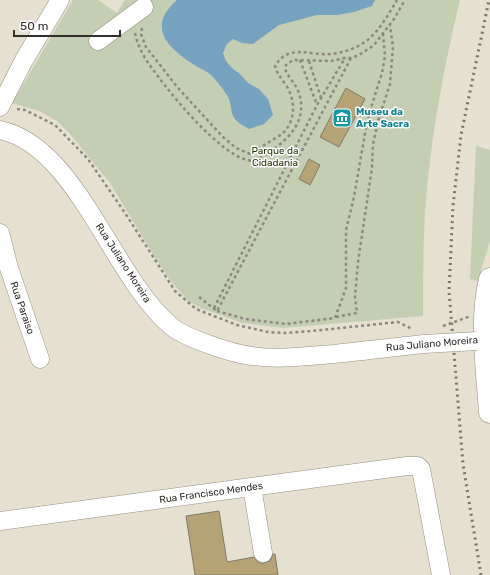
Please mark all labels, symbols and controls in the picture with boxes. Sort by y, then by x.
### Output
scale bar [14,12,120,38]
text: 50 m [20,19,48,33]
place label: Museu da Arte Sacra [356,106,409,130]
museum icon: Museu da Arte Sacra [331,107,353,129]
park label: Parque da Cidadania [251,145,299,169]
street label: Rua Juliano Moreira [93,221,153,305]
street label: Rua Paraiso [7,280,37,336]
street label: Rua Juliano Moreira [386,334,478,354]
street label: Rua Francisco Mendes [158,480,264,506]

